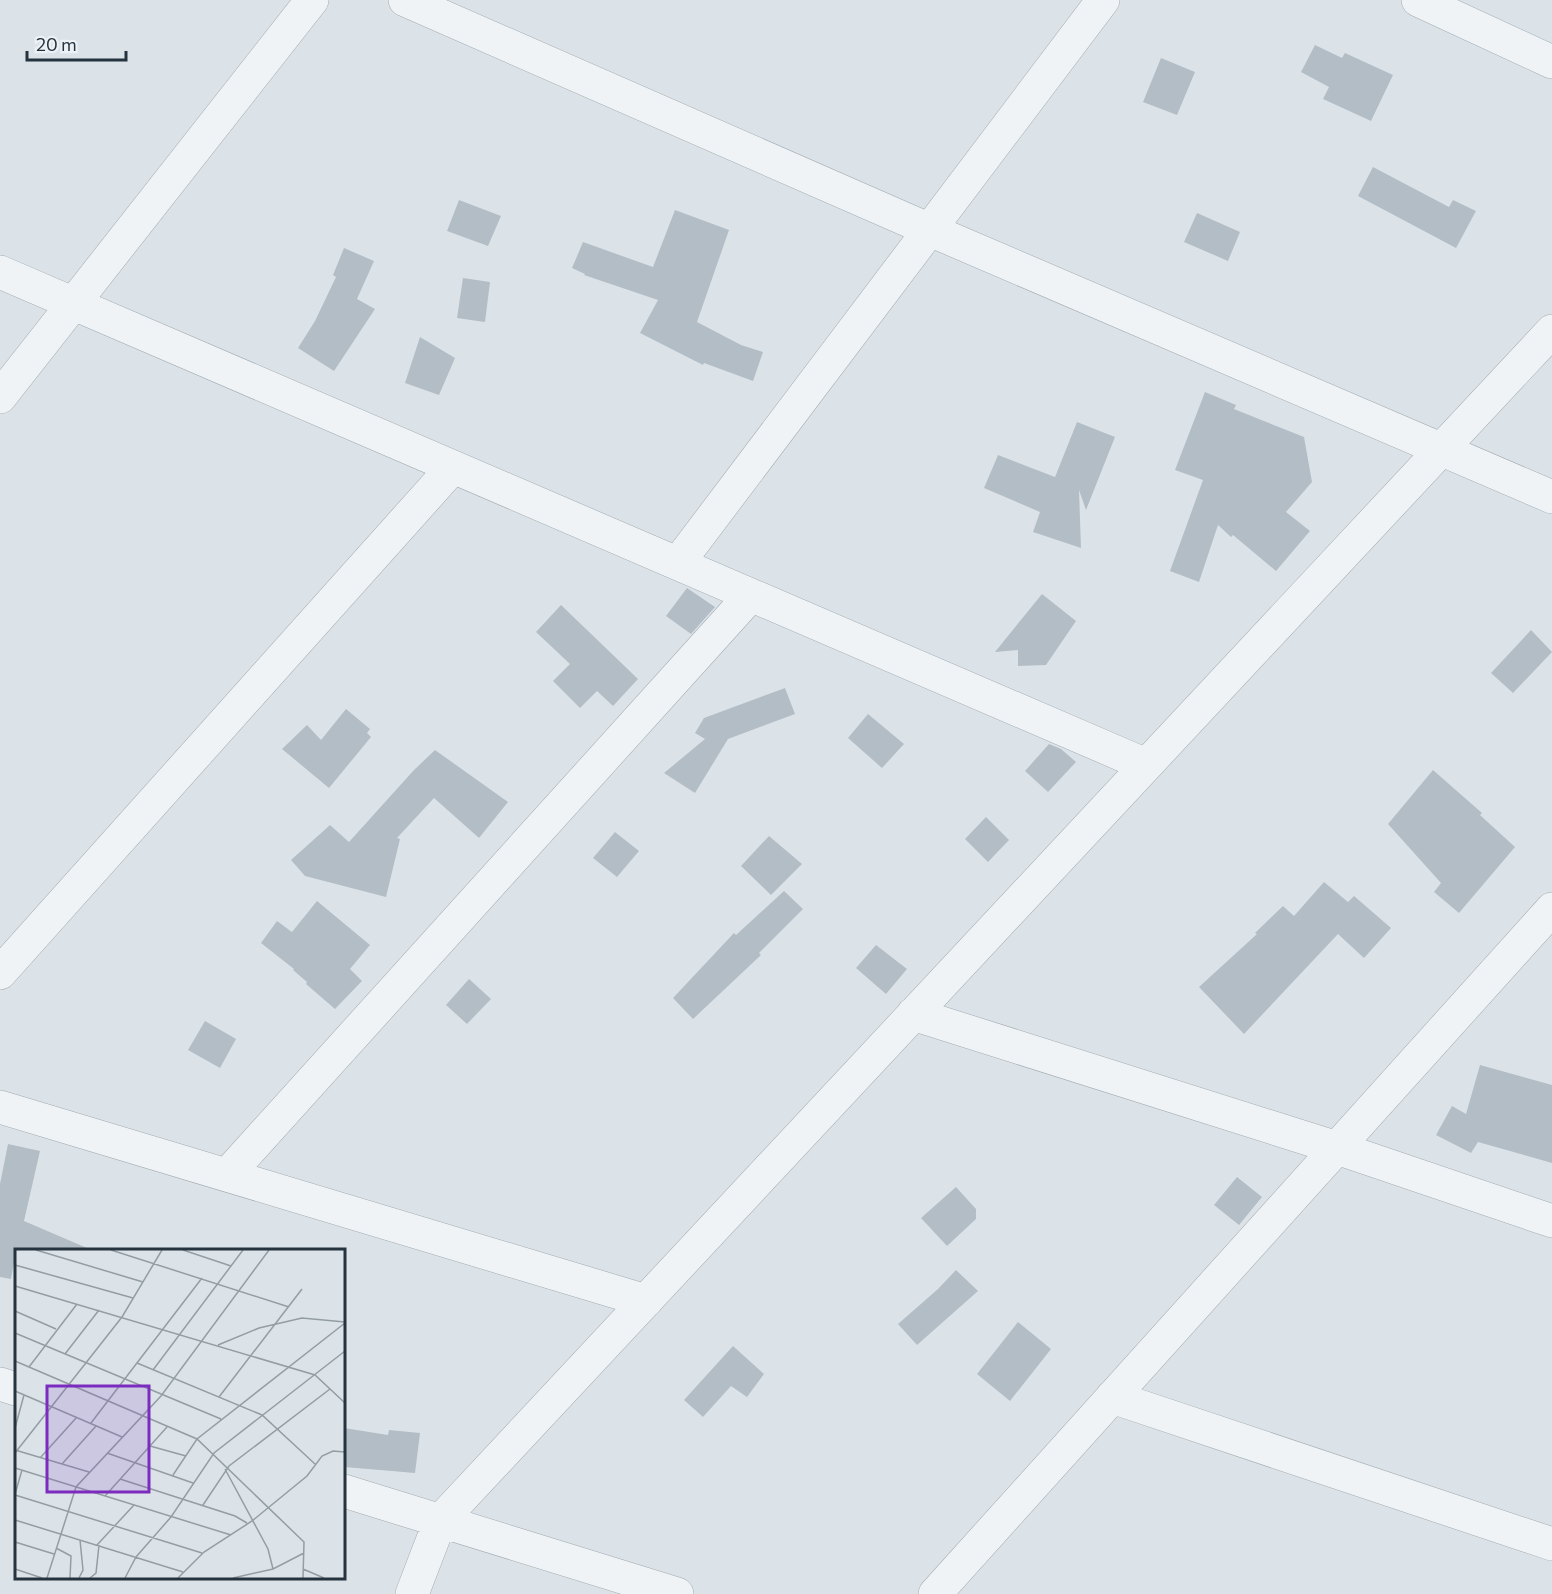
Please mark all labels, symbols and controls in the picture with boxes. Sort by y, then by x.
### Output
scale bar [27,24,126,62]
text: 20 m [36,33,77,55]
inset map [15,1249,345,1579]

